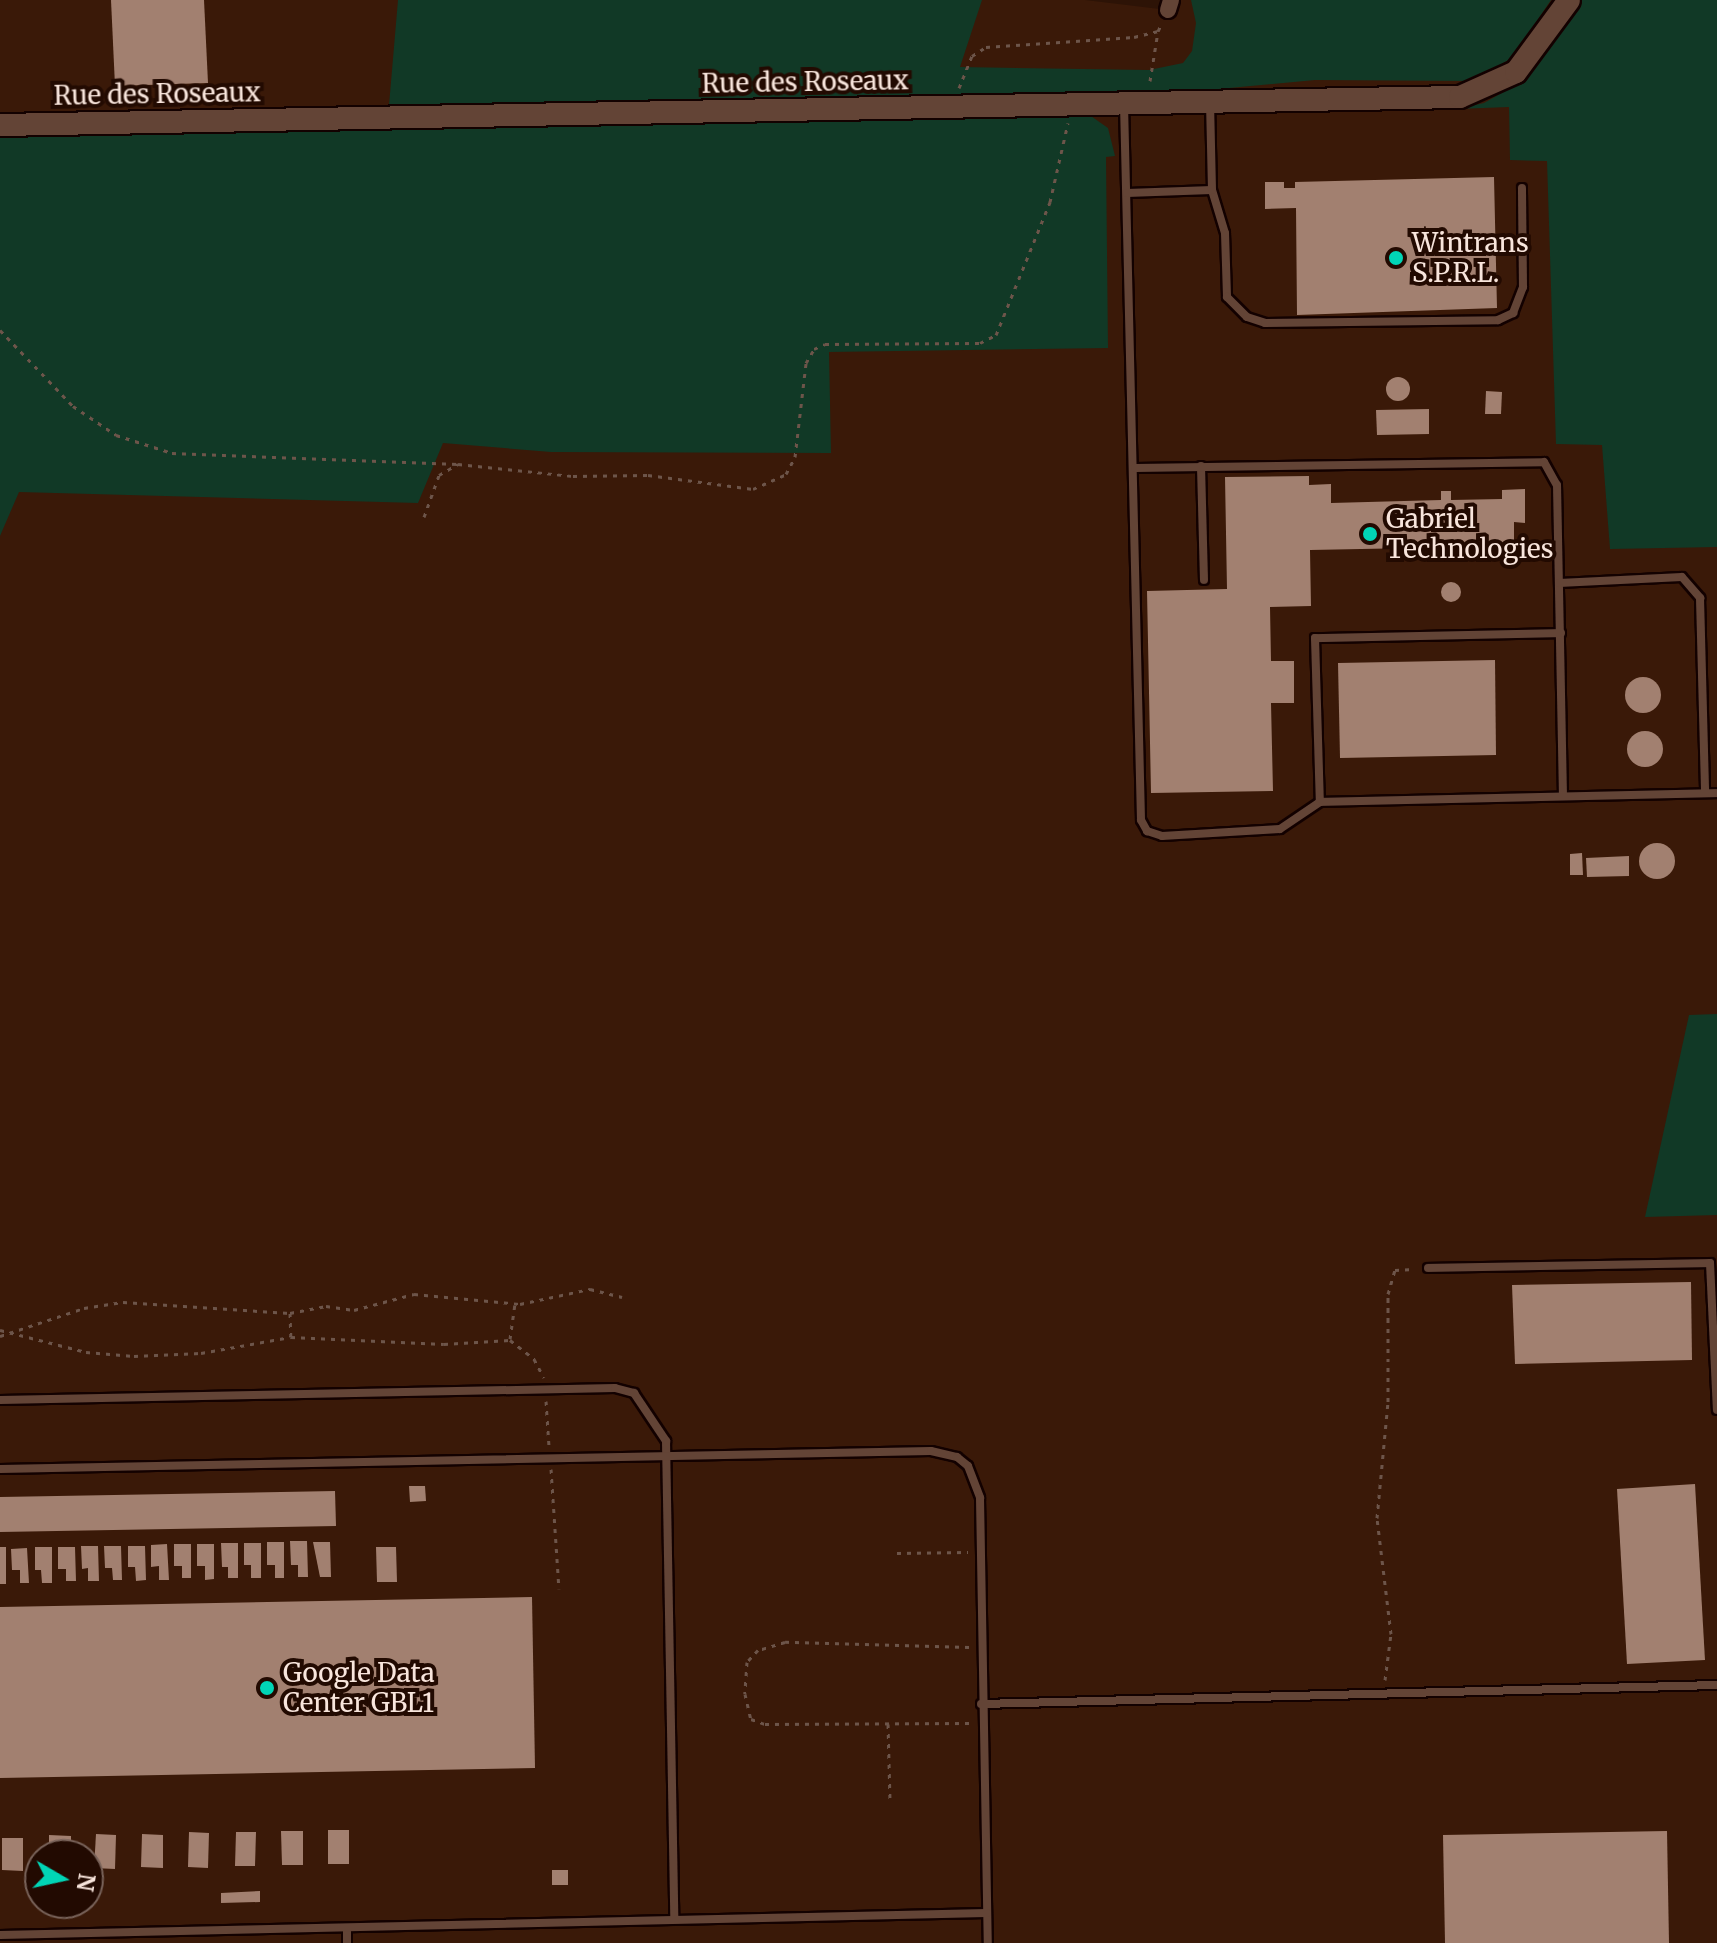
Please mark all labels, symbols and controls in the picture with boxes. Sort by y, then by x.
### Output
street label: Rue des Roseaux [701,65,909,99]
street label: Rue des Roseaux [53,77,261,111]
place label: Wintrans S.P.R.L. [1412,227,1529,288]
marker: Wintrans S.P.R.L. [1387,249,1405,267]
place label: Gabriel Technologies [1386,503,1554,564]
marker: Gabriel Technologies [1361,525,1379,543]
place label: Google Data Center GBL1 [283,1657,435,1718]
marker: Google Data Center GBL1 [258,1679,276,1697]
north arrow [24,1839,104,1919]
text: N [71,1872,101,1893]

